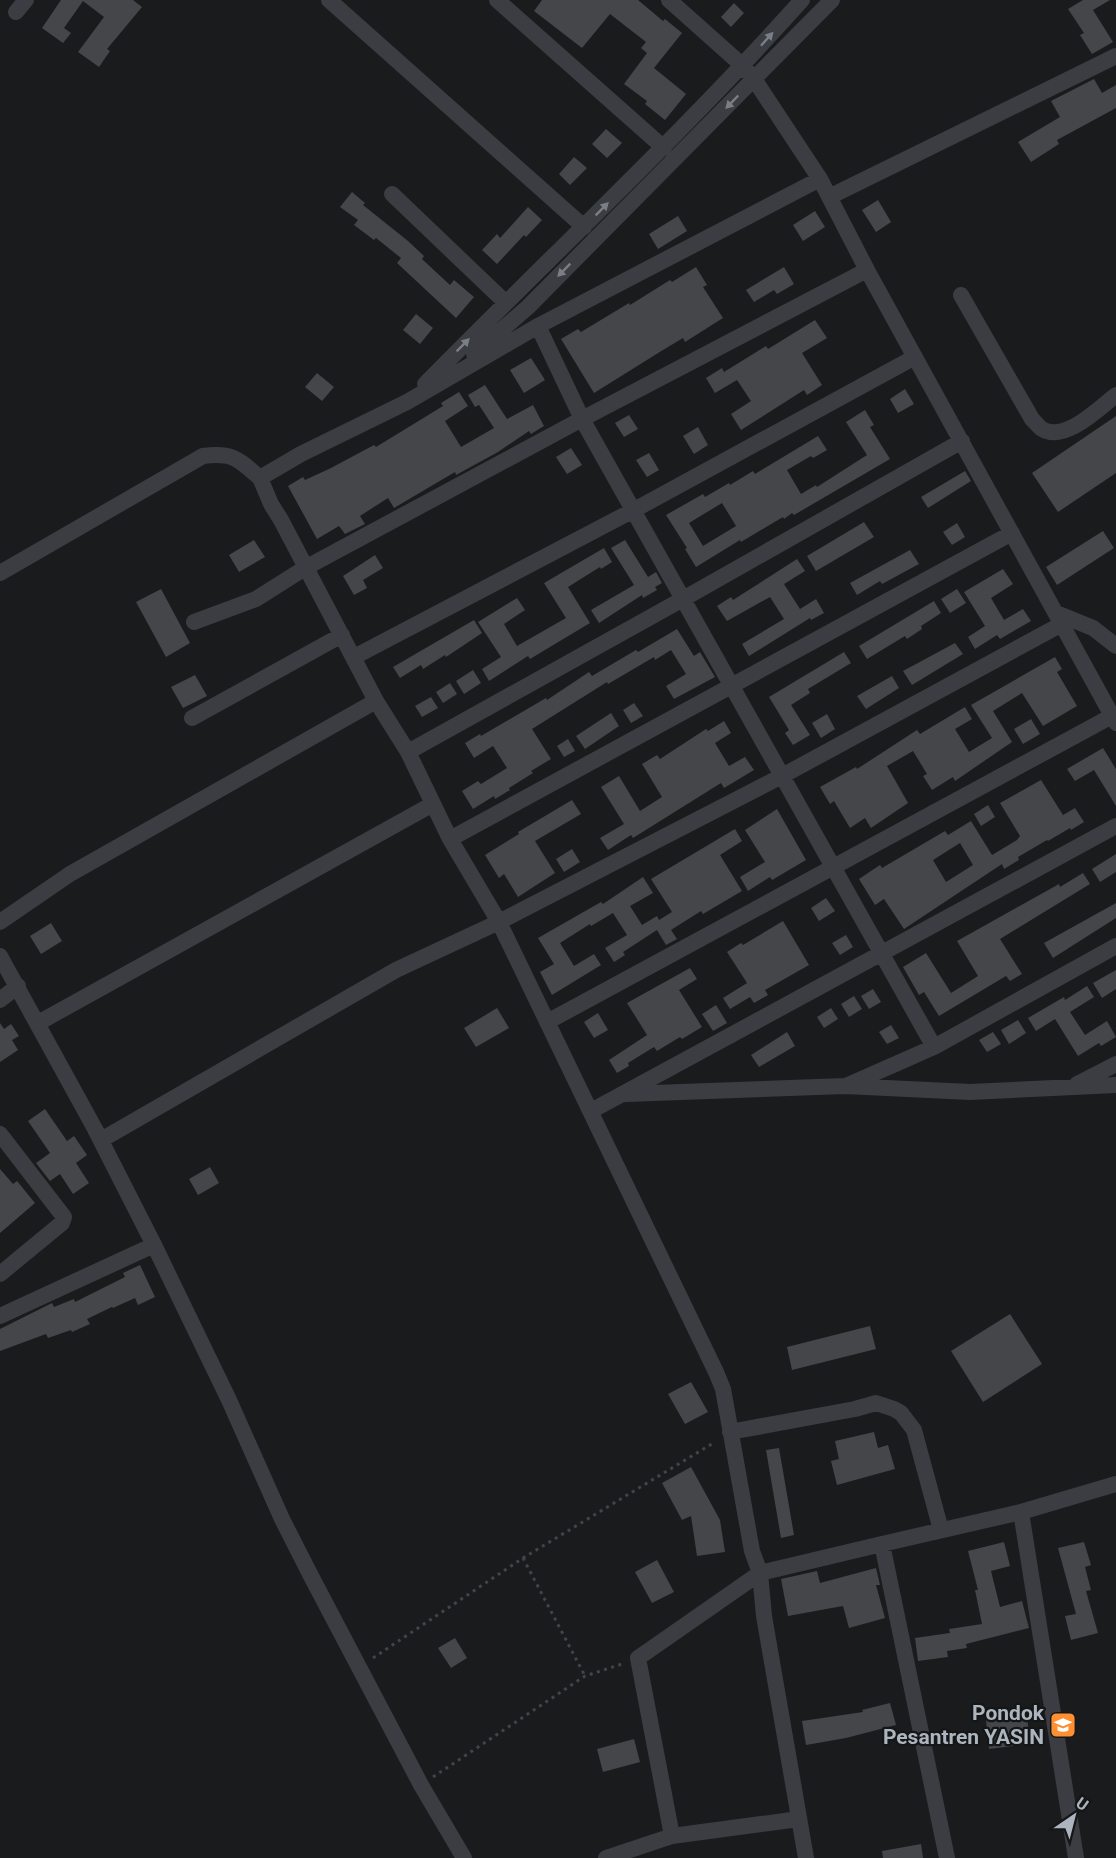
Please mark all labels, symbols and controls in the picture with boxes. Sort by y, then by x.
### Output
one-way arrow [760,32,773,47]
one-way arrow [725,94,739,108]
one-way arrow [595,201,609,216]
one-way arrow [558,262,572,276]
one-way arrow [456,338,470,353]
place label: Pondok Pesantren YASIN [883,1701,1045,1749]
school or university icon: Pondok Pesantren YASIN [1048,1710,1078,1740]
north arrow [1044,1786,1104,1846]
text: U [1073,1793,1092,1815]

